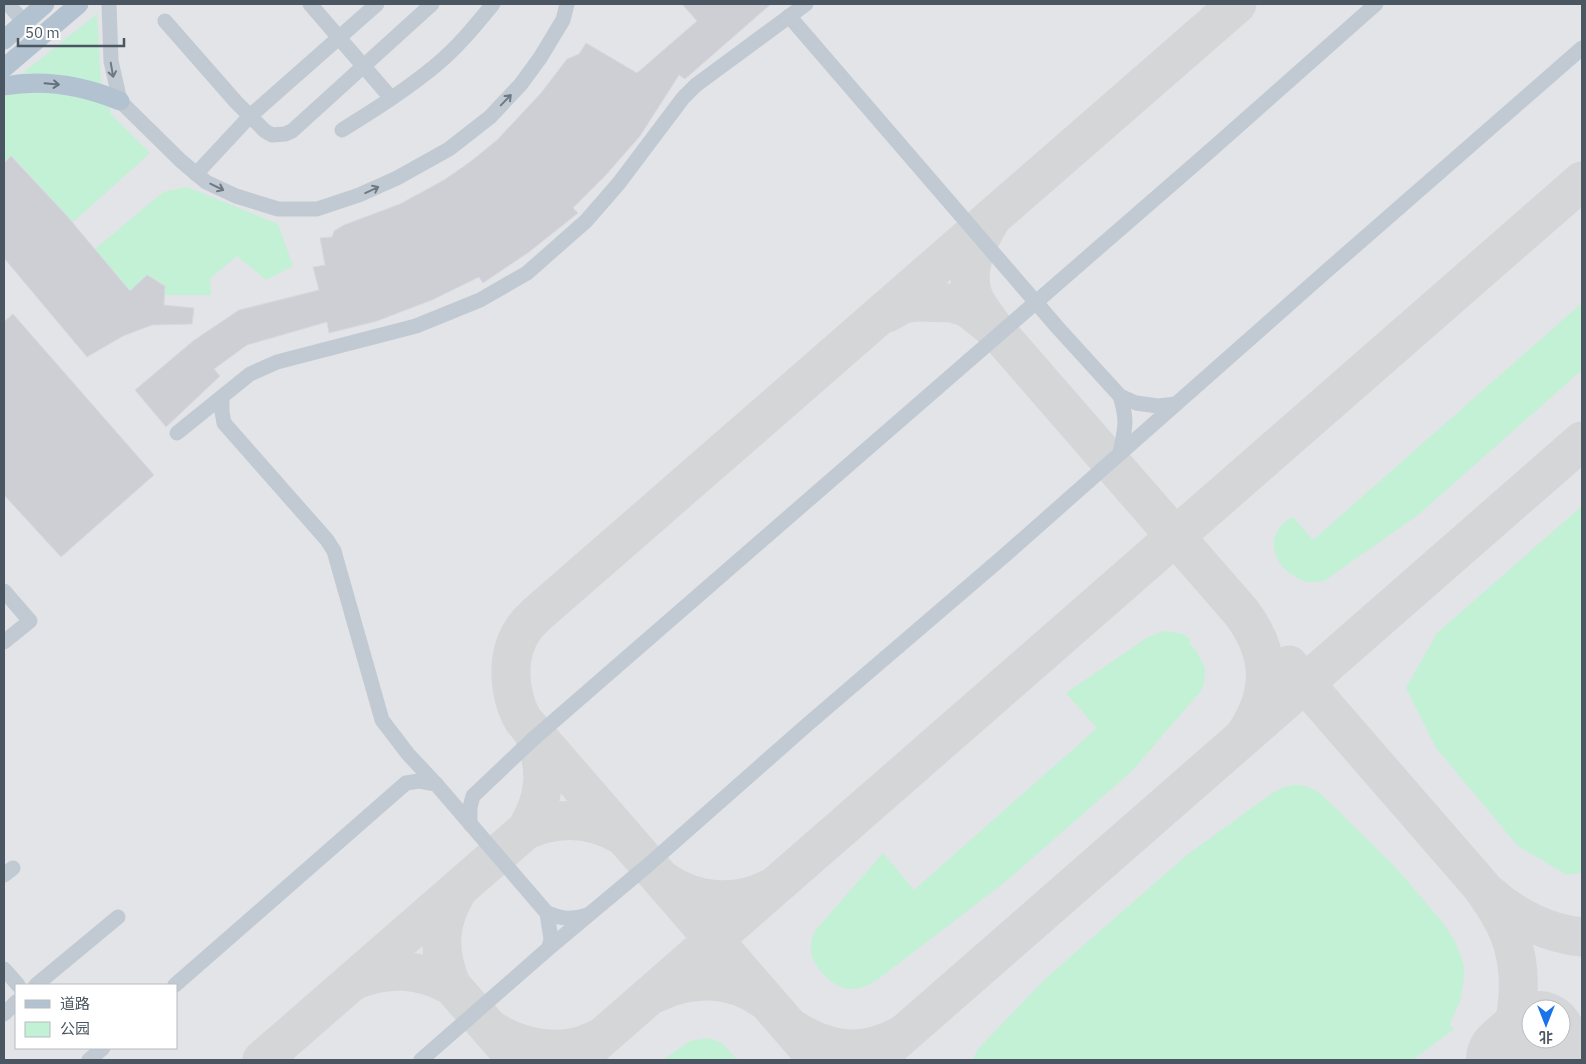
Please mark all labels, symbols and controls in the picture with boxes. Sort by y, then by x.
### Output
scale bar [18,15,124,47]
text: 50 m [25,23,60,42]
one-way arrow [108,61,118,77]
one-way arrow [44,80,60,89]
one-way arrow [500,94,512,106]
one-way arrow [209,183,224,192]
one-way arrow [364,184,379,194]
legend [15,984,178,1049]
text: 道路 [60,994,90,1013]
north arrow [1521,999,1571,1049]
text: 公园 [60,1019,90,1038]
text: 北 [1539,1028,1553,1046]

